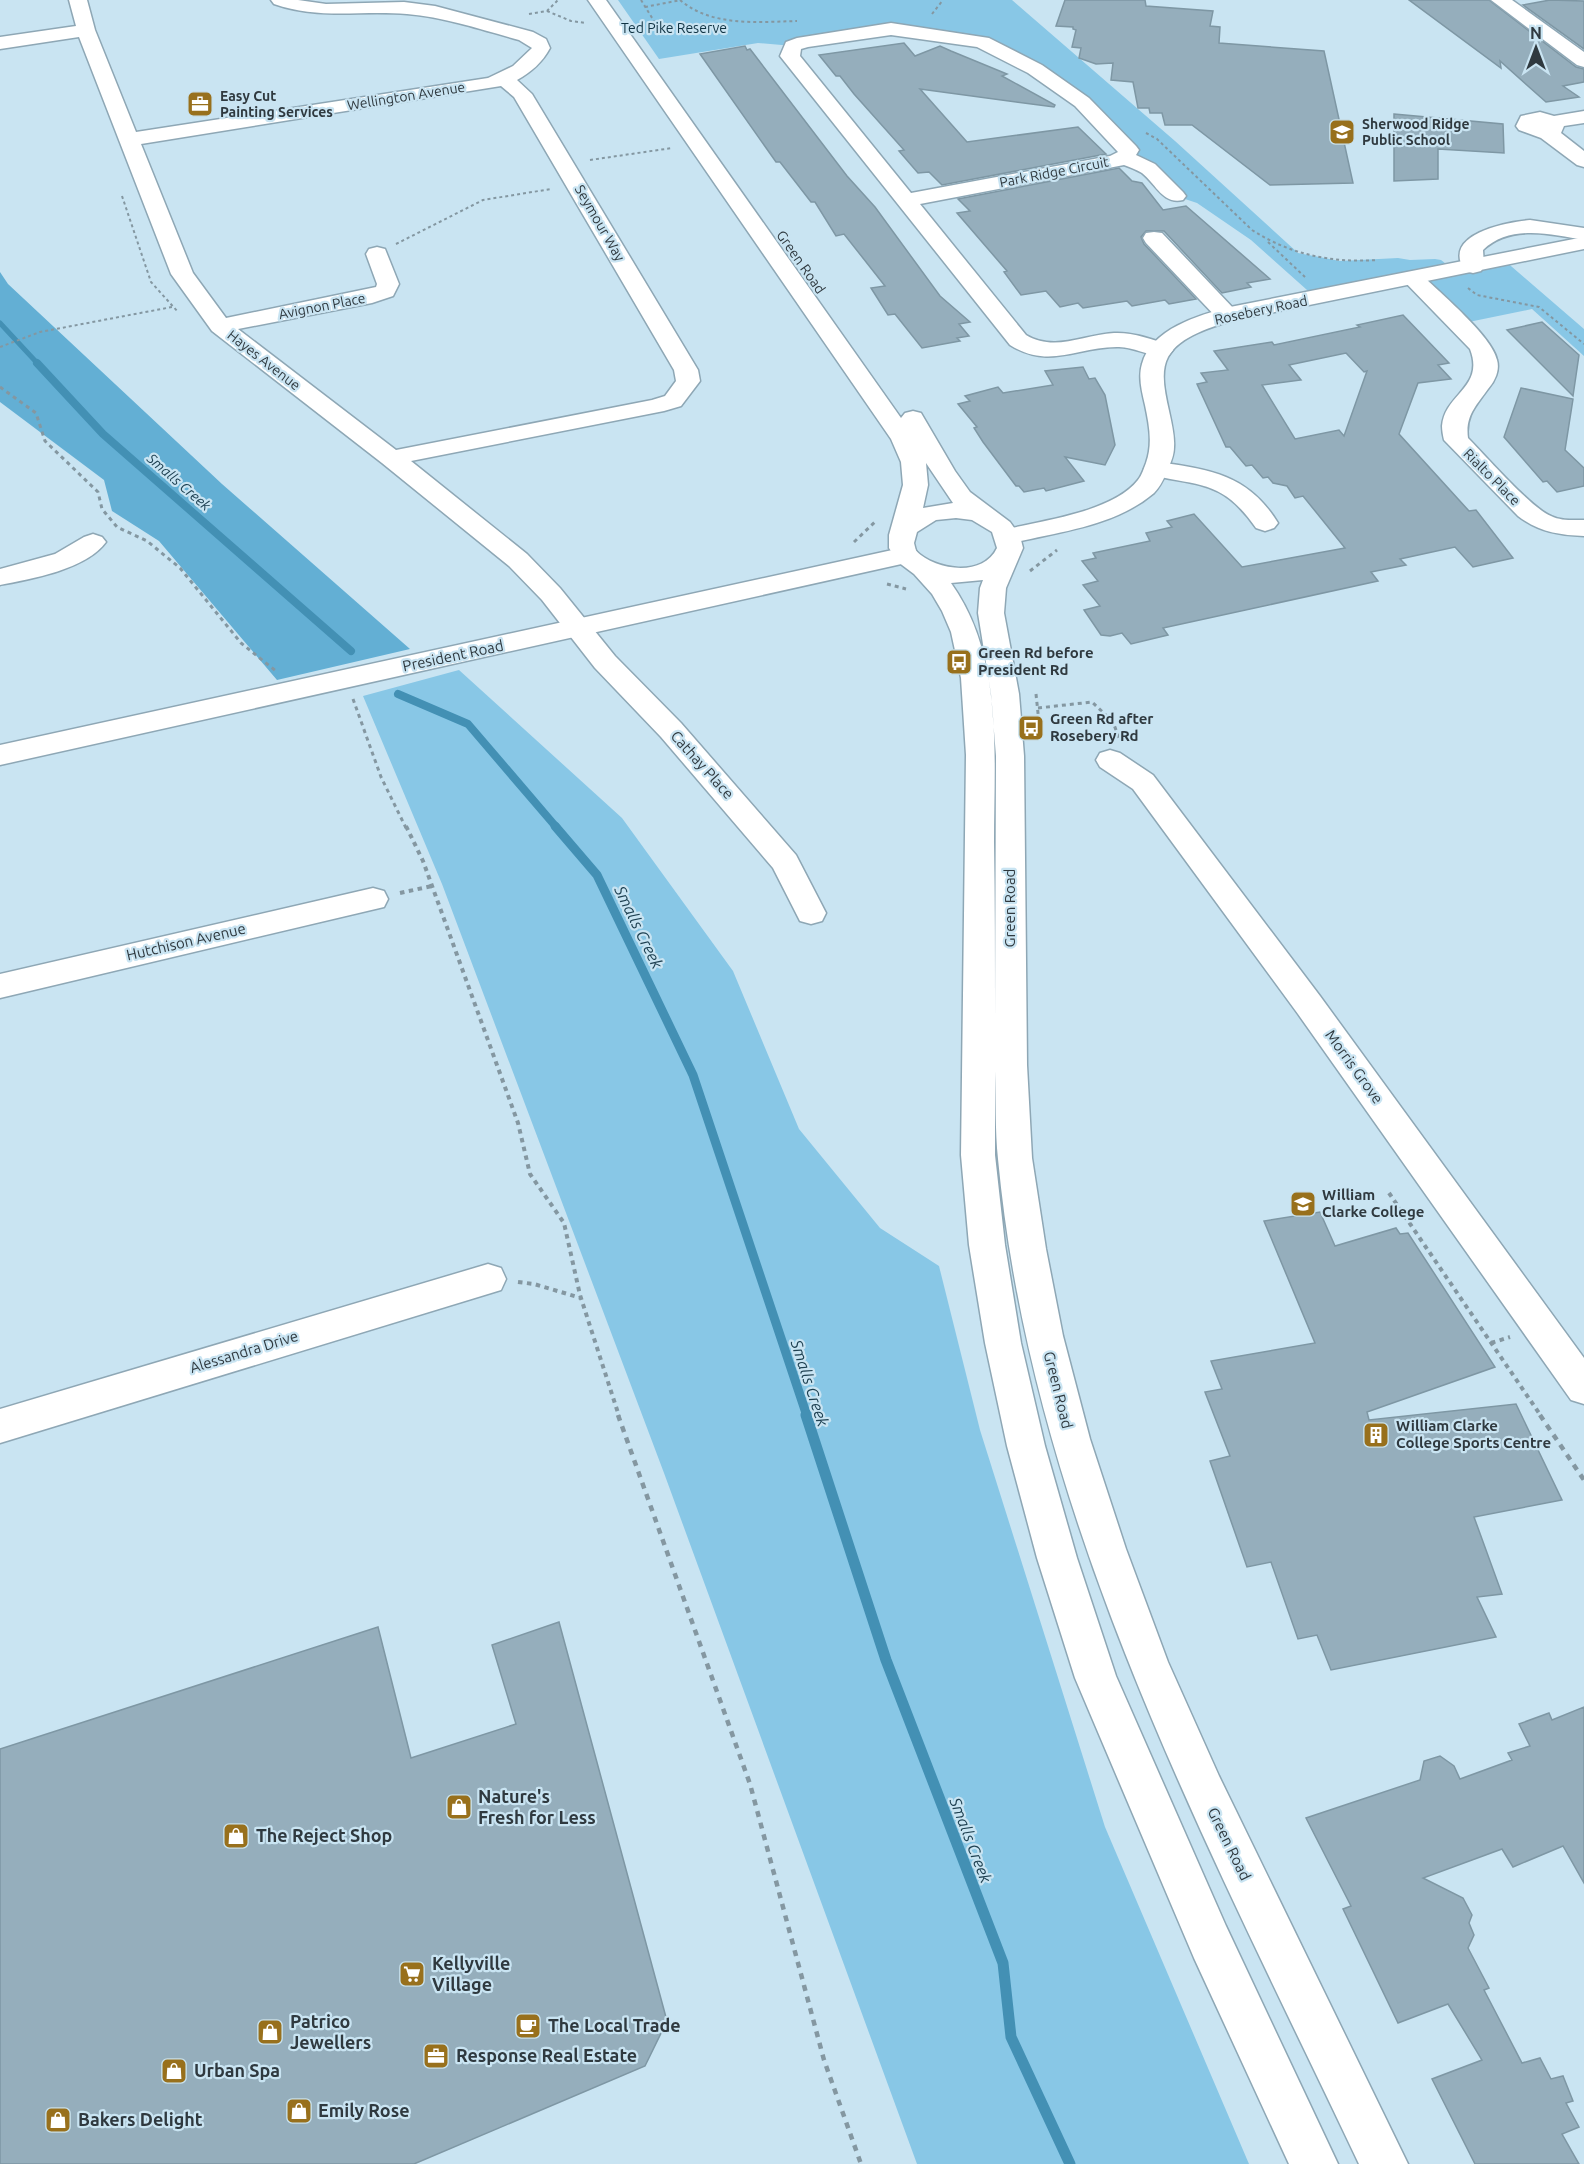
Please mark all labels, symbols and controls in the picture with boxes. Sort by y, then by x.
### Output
north arrow [1506,18,1566,78]
park label: Ted Pike Reserve [621,20,727,36]
text: N [1530,24,1542,42]
street label: Wellington Avenue [346,79,466,113]
place label: Easy Cut Painting Services [220,88,333,120]
office icon: Easy Cut Painting Services [185,89,215,119]
place label: Sherwood Ridge Public School [1362,116,1470,148]
school or university icon: Sherwood Ridge Public School [1327,117,1357,147]
street label: Park Ridge Circuit [998,153,1110,190]
street label: Seymour Way [572,182,628,264]
street label: Green Road [773,227,829,297]
street label: Avignon Place [277,290,367,322]
street label: Rosebery Road [1213,292,1309,328]
street label: Hayes Avenue [224,327,304,393]
street label: Rialto Place [1460,445,1524,509]
water label: Smalls Creek [143,449,215,514]
street label: President Road [401,637,505,674]
place label: Green Rd before President Rd [978,644,1094,678]
bus stop icon: Green Rd before President Rd [944,647,974,677]
place label: Green Rd after Rosebery Rd [1050,710,1154,744]
bus stop icon: Green Rd after Rosebery Rd [1016,713,1046,743]
street label: Cathay Place [667,727,737,802]
street label: Green Road [1001,869,1018,947]
water label: Smalls Creek [611,882,667,972]
street label: Hutchison Avenue [125,920,247,964]
street label: Morris Grove [1322,1027,1387,1107]
place label: William Clarke College [1322,1186,1424,1220]
school or university icon: William Clarke College [1288,1189,1318,1219]
street label: Alessandra Drive [188,1327,300,1376]
water label: Smalls Creek [787,1336,833,1429]
street label: Green Road [1041,1350,1076,1430]
place label: William Clarke College Sports Centre [1396,1417,1551,1451]
building icon: William Clarke College Sports Centre [1361,1420,1391,1450]
place label: Nature's Fresh for Less [478,1786,596,1827]
shop icon: Nature's Fresh for Less [444,1792,474,1822]
water label: Smalls Creek [946,1794,996,1886]
street label: Green Road [1205,1805,1254,1883]
shop icon: The Reject Shop [221,1821,251,1851]
place label: The Reject Shop [256,1825,392,1845]
place label: Kellyville Village [432,1953,510,1994]
supermarket icon: Kellyville Village [397,1959,427,1989]
place label: Patrico Jewellers [290,2011,371,2052]
cafe icon: The Local Trade [513,2011,543,2041]
place label: The Local Trade [548,2015,681,2035]
shop icon: Patrico Jewellers [255,2017,285,2047]
office icon: Response Real Estate [421,2041,451,2071]
place label: Response Real Estate [456,2045,637,2065]
shop icon: Urban Spa [159,2056,189,2086]
place label: Urban Spa [194,2060,280,2080]
shop icon: Emily Rose [284,2096,314,2126]
place label: Emily Rose [318,2100,410,2120]
shop icon: Bakers Delight [43,2105,73,2135]
place label: Bakers Delight [78,2109,203,2129]

